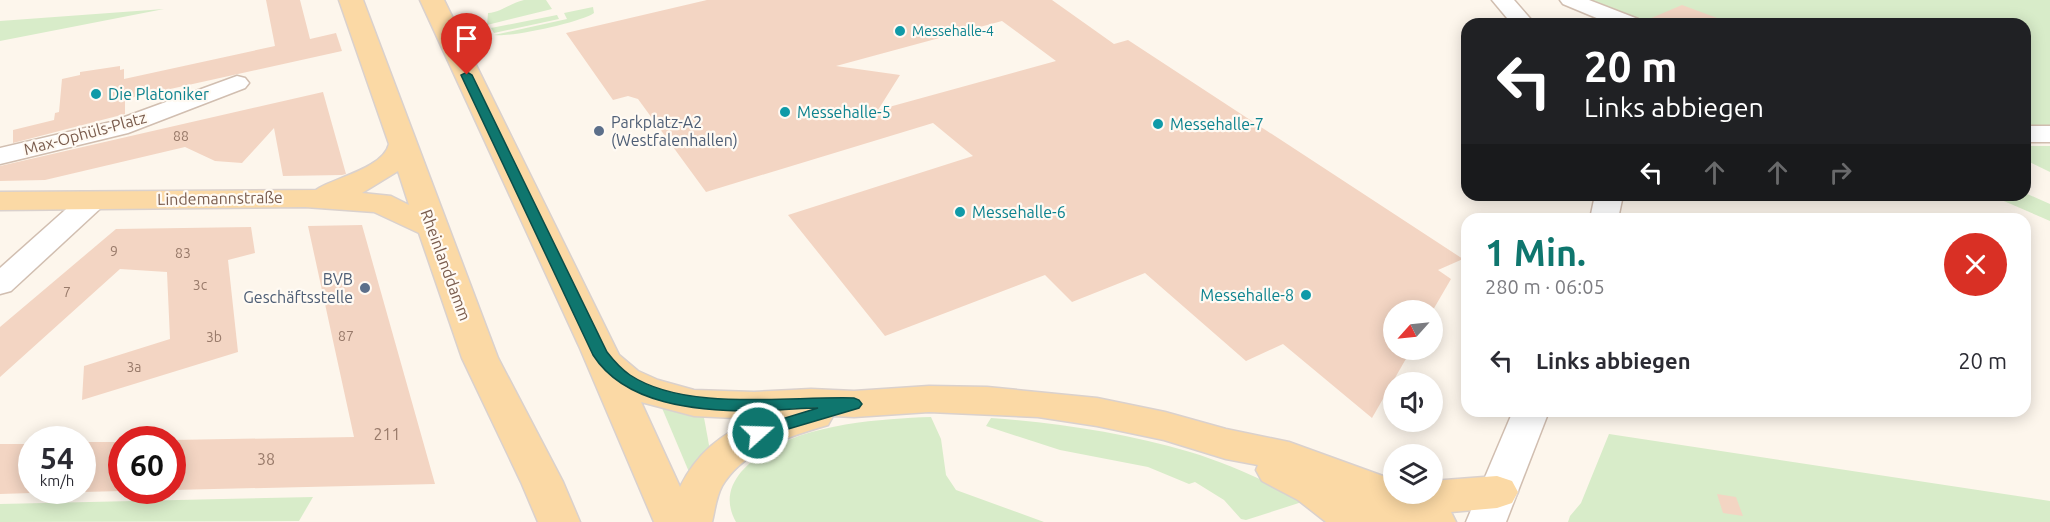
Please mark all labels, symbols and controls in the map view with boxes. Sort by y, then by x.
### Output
pin [441,13,492,75]
icon: arrive [450,22,483,55]
place label: Messehalle-4 [912,23,994,39]
marker: Messehalle-4 [893,24,907,38]
icon: left [1485,42,1563,120]
text: 20 m [1584,43,1678,90]
place label: Die Platoniker [108,85,209,103]
marker: Die Platoniker [89,87,103,101]
text: Links abbiegen [1584,92,1764,122]
place label: Messehalle-5 [797,103,891,121]
marker: Messehalle-5 [778,105,792,119]
street label: Max-Ophüls-Platz [22,108,148,158]
place label: Parkplatz-A2 (Westfalenhallen) [611,113,738,150]
place label: Messehalle-7 [1170,115,1264,133]
marker: Messehalle-7 [1151,117,1165,131]
marker: Parkplatz-A2 (Westfalenhallen) [592,124,606,138]
house number: 88 [173,128,189,144]
icon: left [1635,156,1668,189]
icon: ahead [1698,156,1731,189]
icon: ahead [1761,156,1794,189]
icon: right [1824,156,1857,189]
street label: Lindemannstraße [157,188,283,208]
place label: Messehalle-6 [972,203,1066,221]
marker: Messehalle-6 [953,205,967,219]
street label: Rheinlanddamm [418,207,474,323]
text: 1 Min. [1485,232,1586,273]
button: close [1944,233,2007,296]
house number: 9 [110,243,118,259]
house number: 83 [175,245,191,261]
place label: BVB Geschäftsstelle [243,270,353,306]
text: 280 m · 06:05 [1485,275,1605,298]
house number: 3c [193,277,208,293]
marker: BVB Geschäftsstelle [358,281,372,295]
house number: 7 [63,284,71,300]
place label: Messehalle-8 [1200,286,1294,304]
marker: Messehalle-8 [1299,288,1313,302]
north arrow [1383,300,1443,360]
map controls [1383,300,1443,504]
house number: 87 [338,328,354,344]
house number: 3b [206,329,222,345]
icon: left [1485,344,1518,377]
text: Links abbiegen [1536,348,1691,373]
text: 20 m [1958,348,2007,373]
house number: 3a [126,359,142,375]
button: sound [1383,372,1443,432]
position arrow [726,401,790,465]
house number: 211 [373,425,401,443]
speed limit sign: 60 [108,426,186,504]
text: 54 [40,441,74,475]
button: layers [1383,444,1443,504]
house number: 38 [257,450,275,468]
text: km/h [40,472,74,489]

